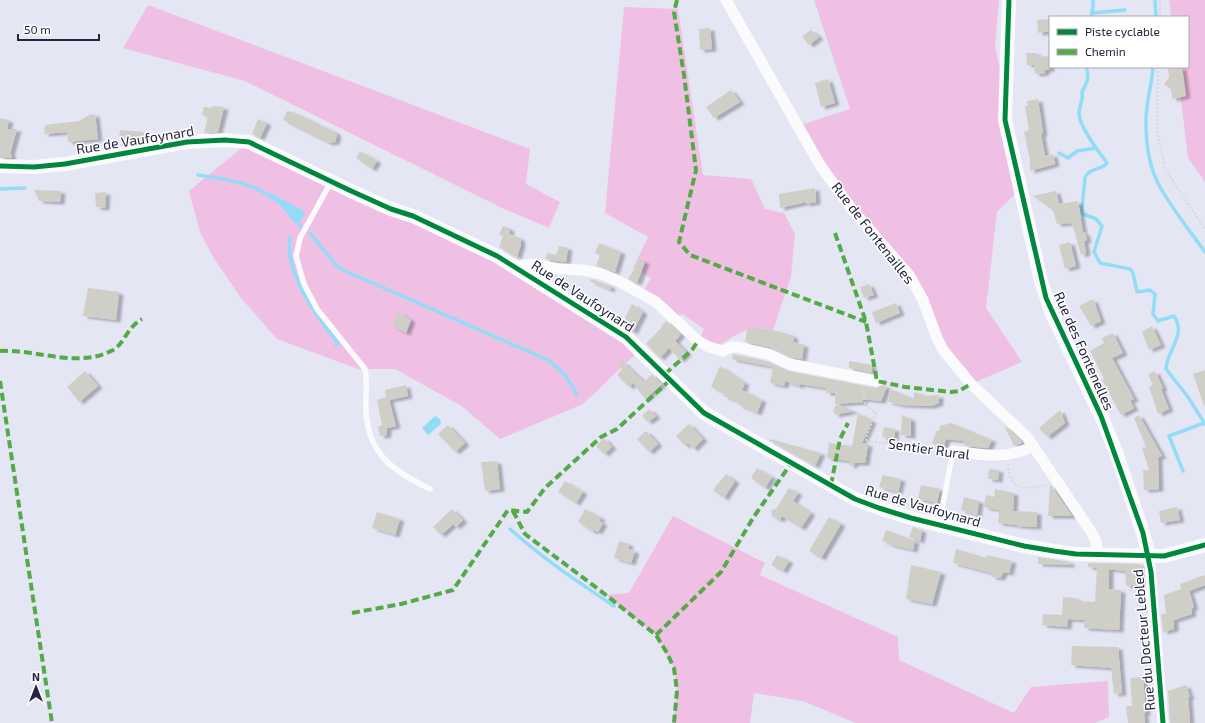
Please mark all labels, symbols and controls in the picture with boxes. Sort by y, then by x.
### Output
scale bar [18,16,99,42]
legend [1049,16,1189,68]
text: 50 m [24,22,51,36]
text: Piste cyclable [1085,24,1160,38]
text: Chemin [1085,44,1126,58]
street label: Rue de Vaufoynard [75,122,195,157]
street label: Rue de Fontenailles [828,178,918,287]
street label: Rue de Vaufoynard [529,256,638,335]
street label: Rue des Fontenelles [1051,289,1118,413]
street label: Sentier Rural [887,434,972,463]
street label: Rue de Vaufoynard [864,481,983,530]
street label: Rue du Docteur Lebled [1129,569,1158,712]
north arrow [16,667,56,707]
text: N [32,670,40,683]

